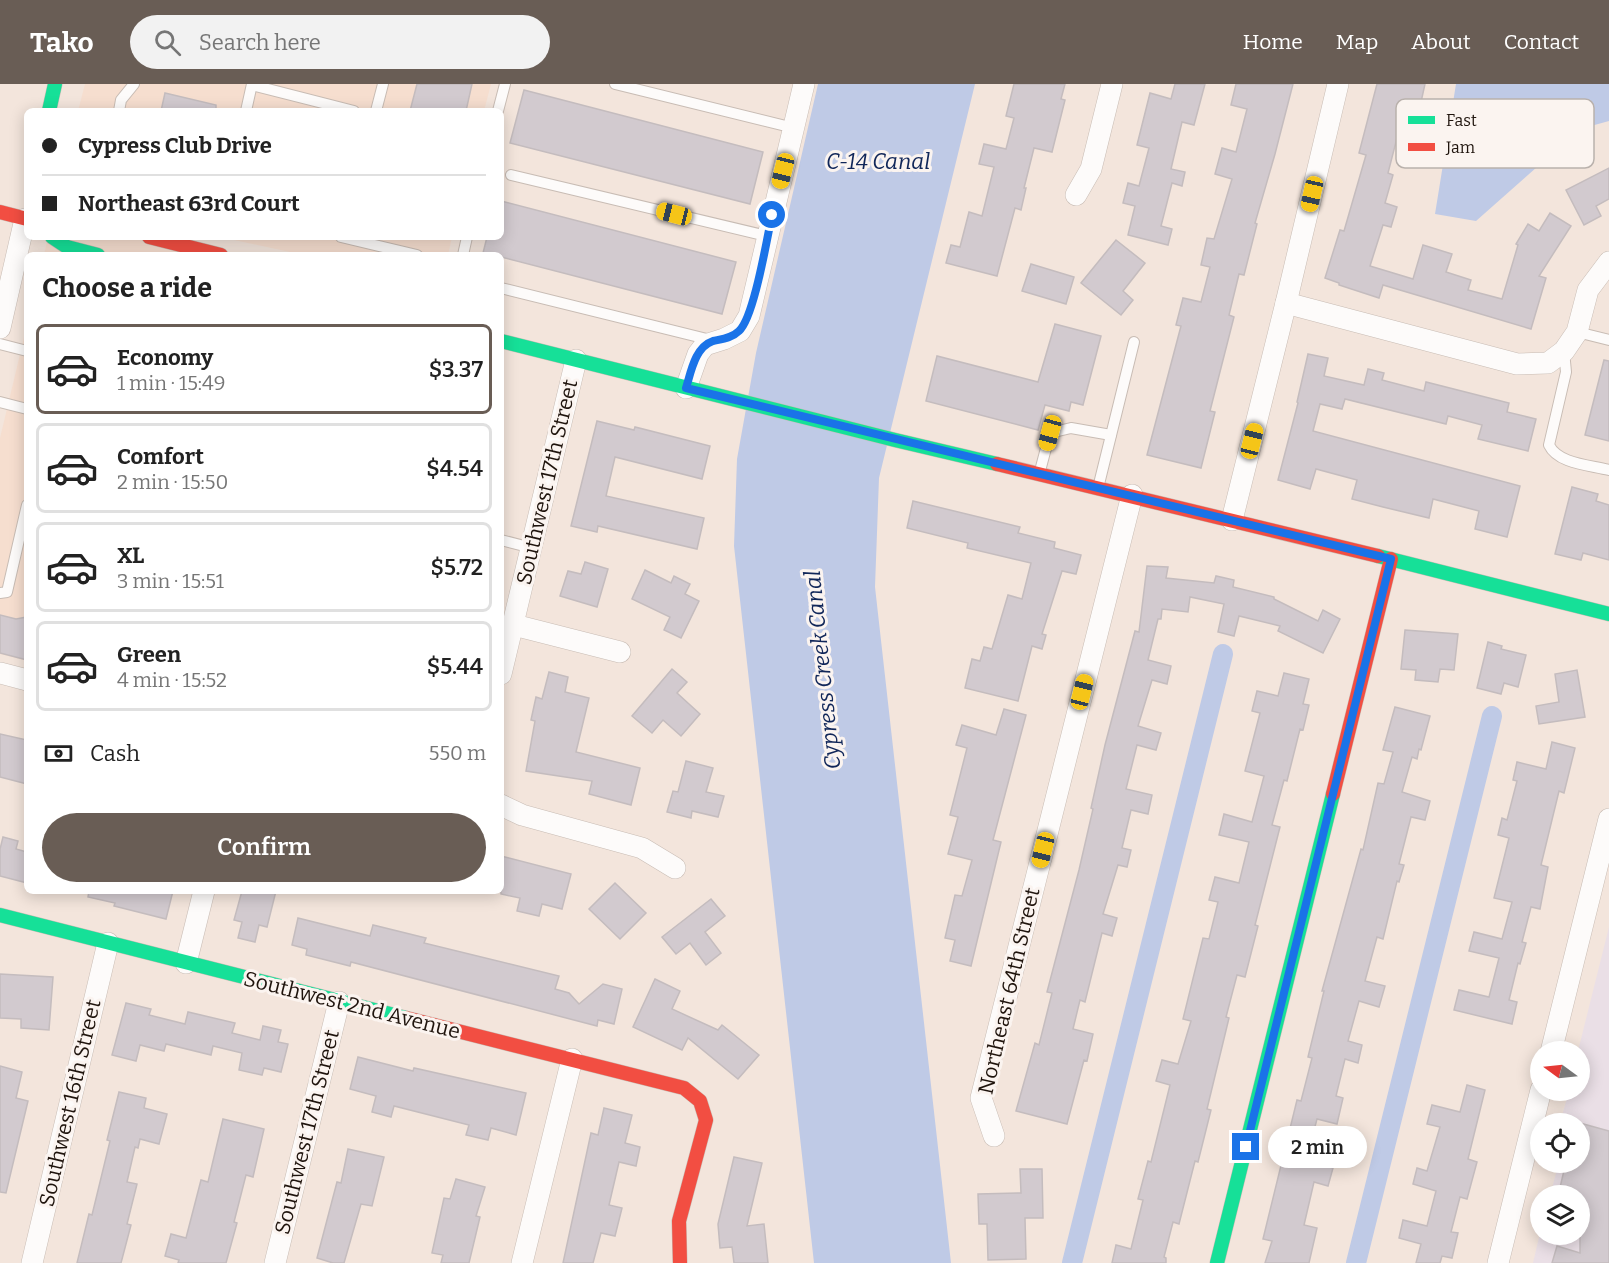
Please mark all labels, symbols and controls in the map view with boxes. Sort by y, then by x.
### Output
search box [130,15,550,69]
text: Tako [30,26,94,59]
icon: search [151,26,184,59]
text: Search here [199,29,321,56]
text: Home [1243,29,1303,55]
text: Map [1336,29,1378,55]
text: About [1411,29,1471,55]
text: Contact [1504,29,1579,55]
legend [1396,99,1594,168]
text: Fast [1446,111,1477,130]
text: Cypress Club Drive [78,132,272,159]
text: Jam [1445,138,1475,157]
water label: C-14 Canal [826,148,930,175]
car [770,151,796,191]
car [1299,174,1325,214]
text: Northeast 63rd Court [78,190,300,217]
car [654,201,694,227]
route start [758,201,785,228]
text: Choose a ride [42,272,212,304]
icon: car [45,342,99,396]
text: Economy [117,344,213,371]
text: $3.37 [429,356,483,383]
text: 1 min · 15:49 [117,371,225,395]
street label: Southwest 17th Street [511,376,583,587]
car [1037,413,1063,453]
car [1239,421,1265,461]
icon: car [45,441,99,495]
text: Comfort [117,443,204,470]
text: $4.54 [426,455,483,482]
text: 2 min · 15:50 [117,470,228,494]
icon: car [45,540,99,594]
text: XL [117,542,144,569]
text: $5.72 [430,554,483,581]
text: 3 min · 15:51 [117,569,224,593]
water label: Cypress Creek Canal [799,569,846,771]
icon: car [45,639,99,693]
text: Green [117,641,181,668]
text: $5.44 [427,653,483,680]
text: 4 min · 15:52 [117,668,227,692]
car [1069,672,1095,712]
icon: cash [42,737,75,770]
text: Cash [90,740,140,767]
text: 550 m [429,741,486,765]
button: Confirm [42,813,486,882]
car [1030,830,1056,870]
street label: Northeast 64th Street [973,885,1046,1097]
street label: Southwest 2nd Avenue [241,965,463,1045]
street label: Southwest 16th Street [34,996,107,1209]
street label: Southwest 17th Street [269,1027,345,1237]
north arrow [1530,1041,1590,1101]
map controls [1530,1041,1590,1245]
button: locate [1530,1113,1590,1173]
callout: 2 min [1267,1126,1366,1168]
route end [1232,1133,1259,1160]
text: 2 min [1291,1135,1344,1159]
button: layers [1530,1185,1590,1245]

